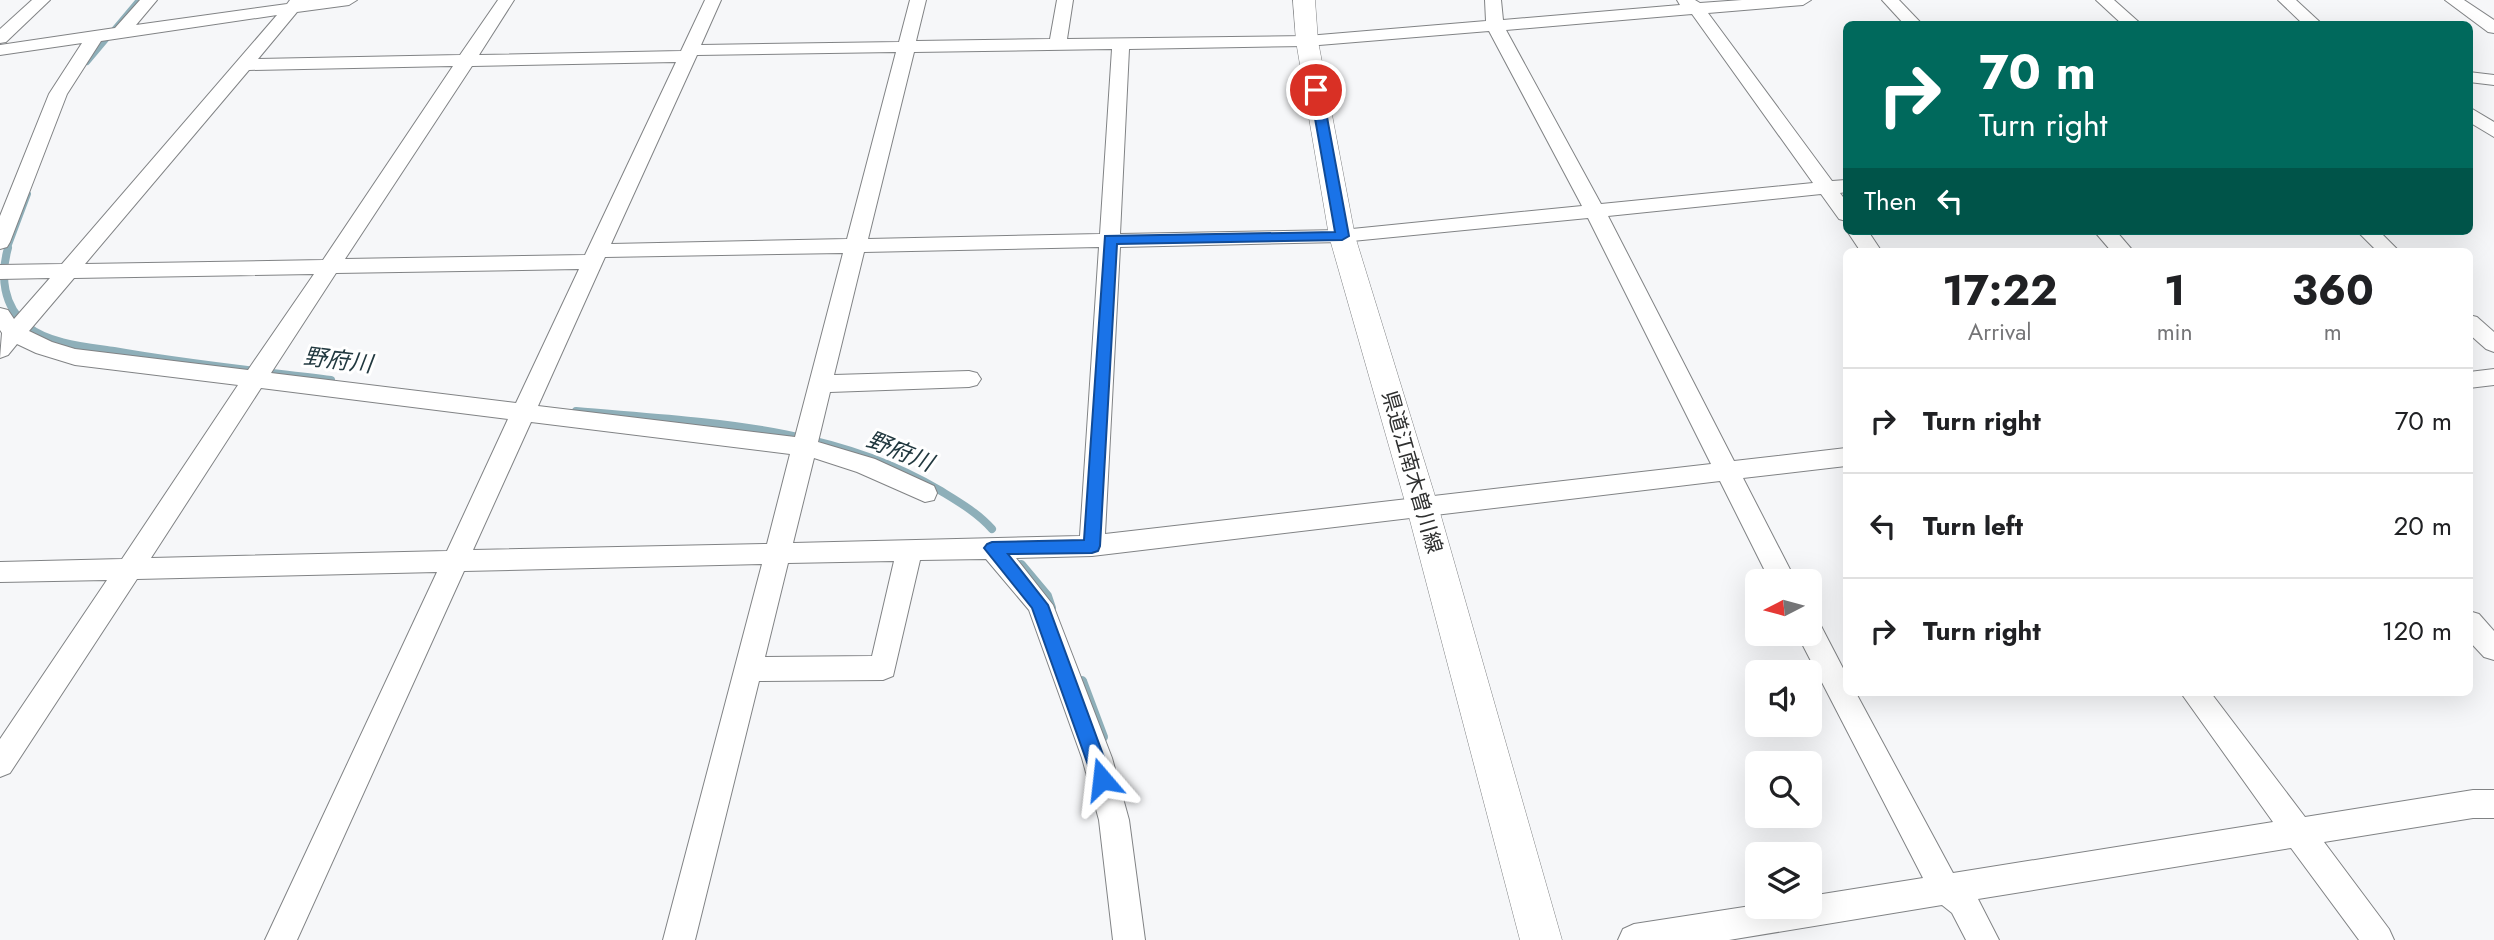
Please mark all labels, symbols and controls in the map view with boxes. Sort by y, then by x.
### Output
text: 70 m [1979,37,2096,107]
icon: right [1864,49,1955,140]
pin [1286,60,1346,120]
icon: arrive [1297,71,1335,109]
text: Turn right [1979,102,2108,148]
text: Then [1864,182,1917,220]
icon: left [1931,182,1969,220]
text: 17:22 [1942,260,2058,321]
text: 1 [2164,260,2185,321]
text: 360 [2292,260,2374,321]
text: Arrival [1968,315,2032,349]
text: min [2157,315,2193,349]
text: m [2324,315,2342,349]
water label: 野府川 [302,339,377,381]
street label: 県道江南木曽川線 [1374,387,1450,557]
icon: right [1864,402,1902,440]
text: Turn right [1923,402,2041,440]
text: 70 m [2395,402,2452,440]
water label: 野府川 [862,422,941,481]
icon: left [1864,507,1902,545]
text: Turn left [1923,507,2023,545]
text: 20 m [2394,507,2452,545]
north arrow [1745,569,1822,646]
map controls [1745,569,1822,919]
icon: right [1864,612,1902,650]
text: Turn right [1923,612,2041,650]
text: 120 m [2382,612,2452,650]
button: sound [1745,660,1822,737]
position arrow [1065,742,1139,816]
button: search [1745,751,1822,828]
button: layers [1745,842,1822,919]

